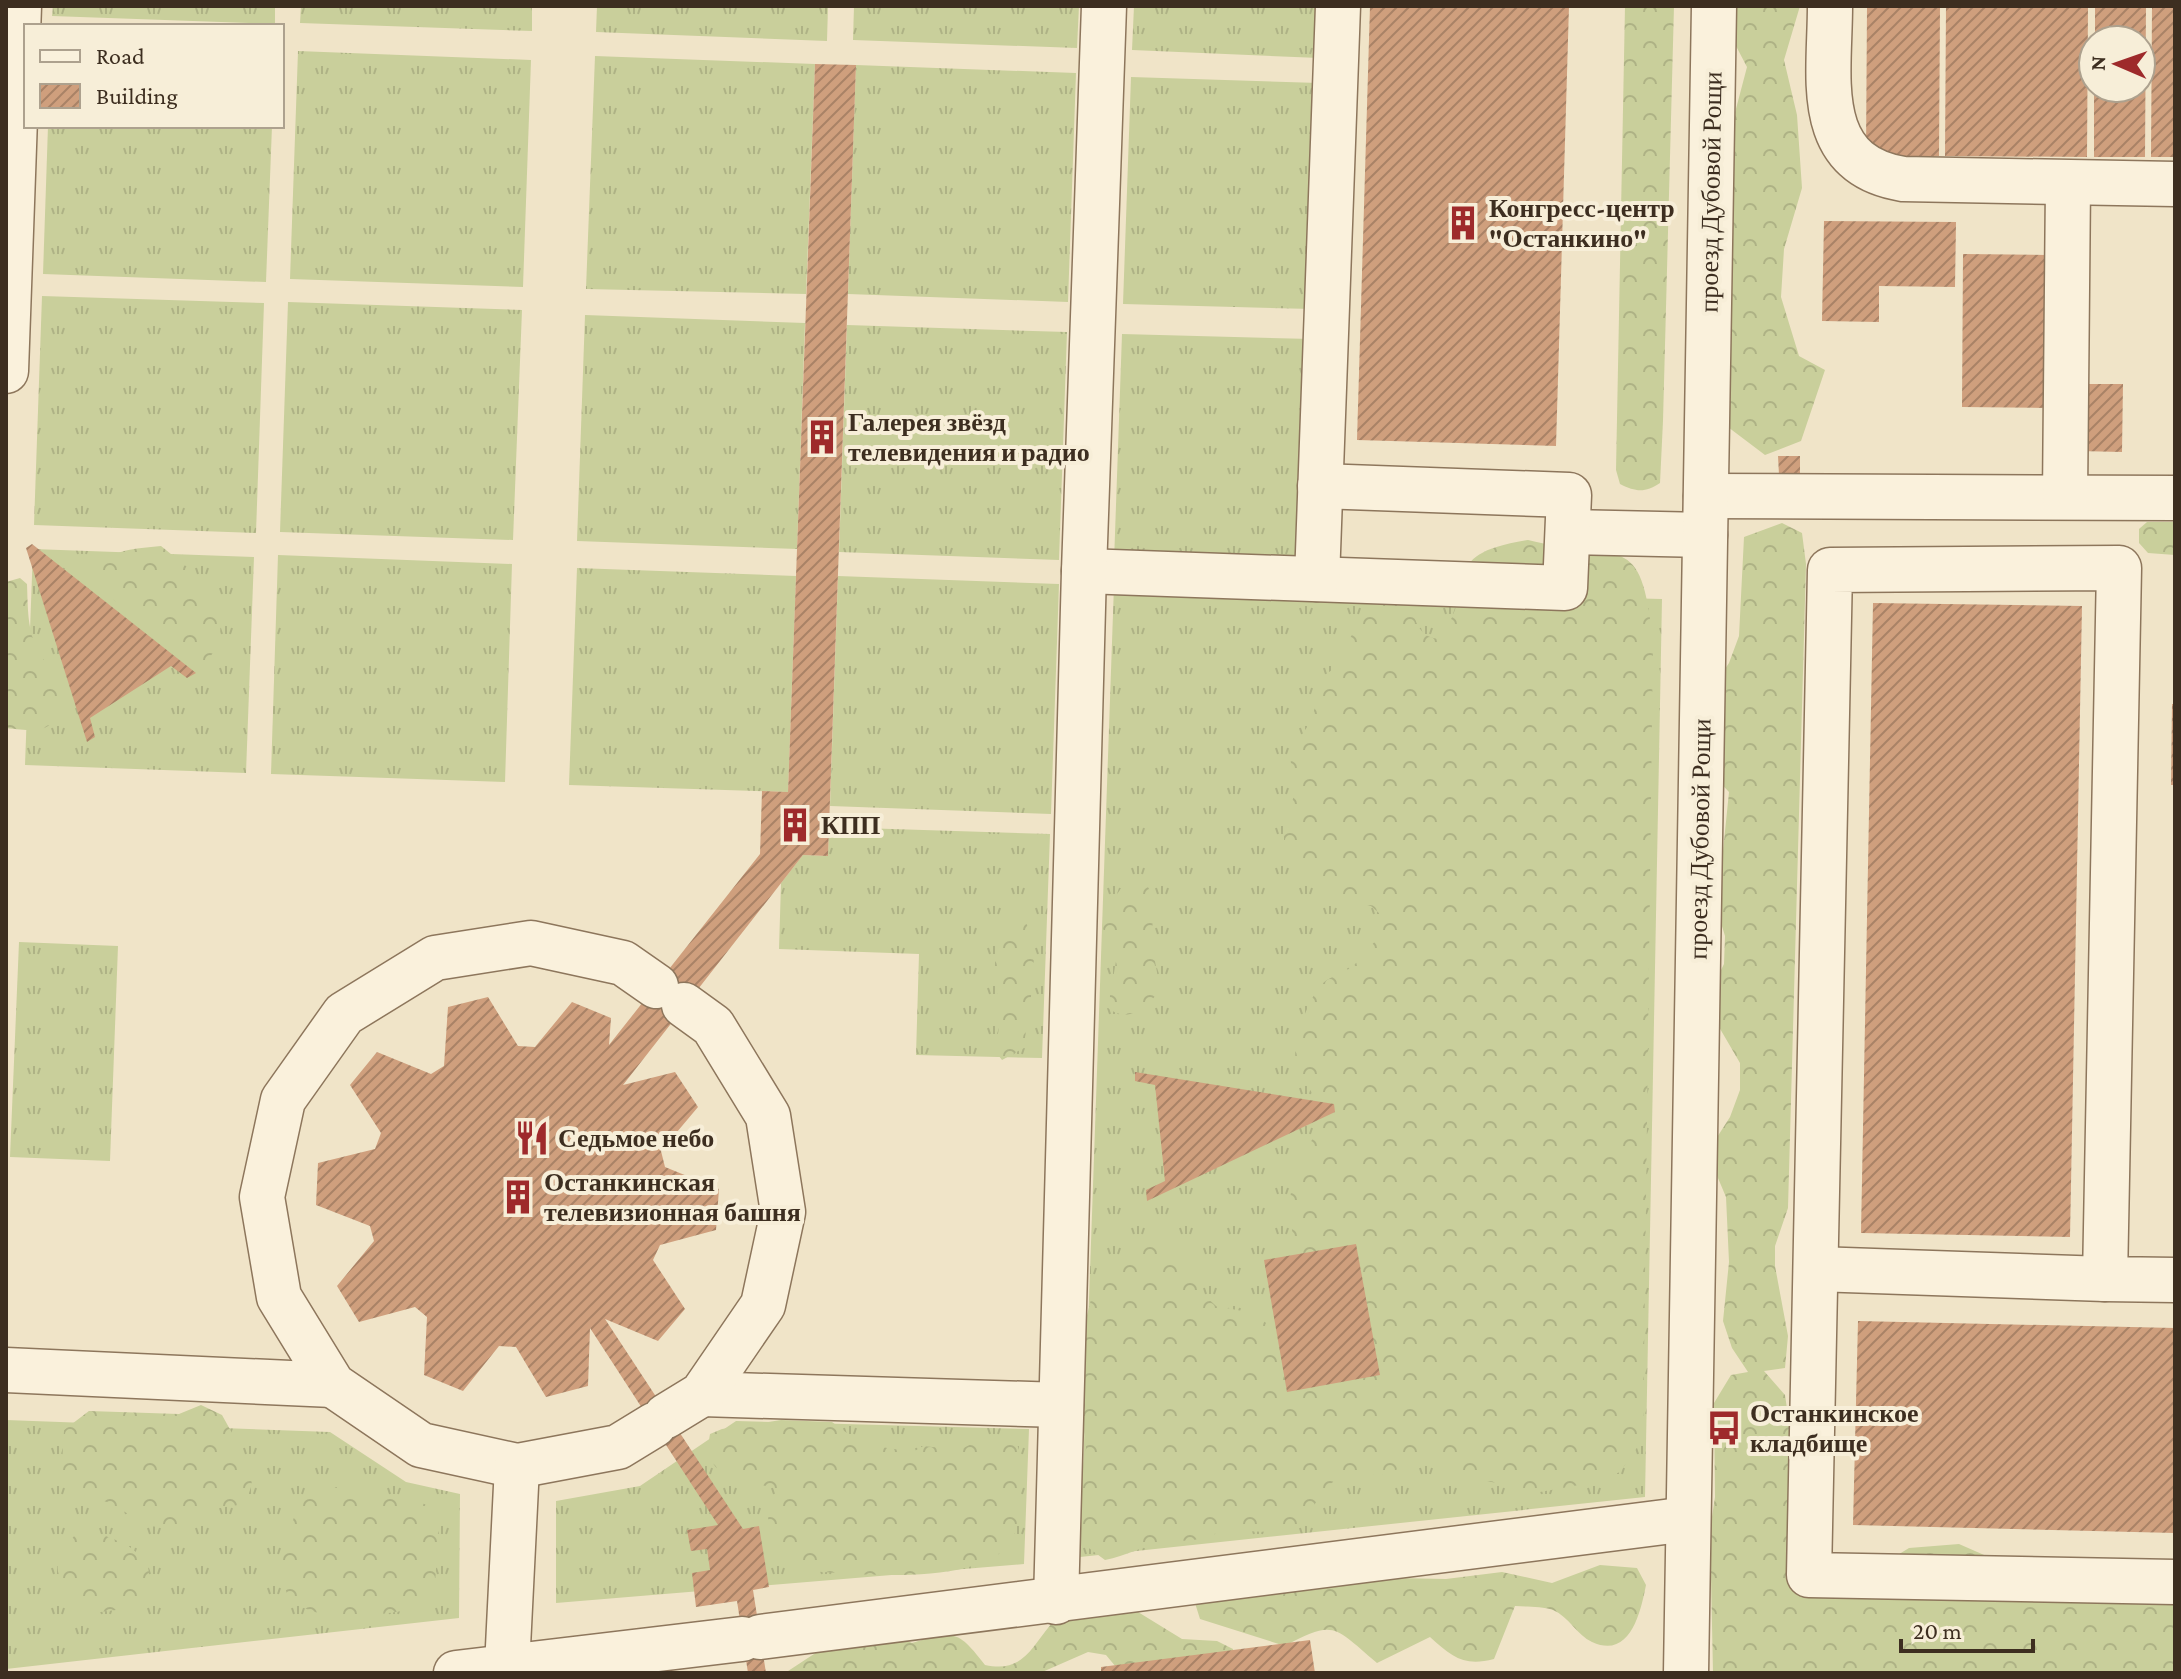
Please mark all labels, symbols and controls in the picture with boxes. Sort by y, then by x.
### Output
legend [24,24,284,128]
north arrow [2077,24,2157,104]
text: Road [96,42,145,69]
text: N [2085,55,2110,71]
street label: проезд Дубовой Рощи [1694,71,1728,313]
text: Building [96,82,178,109]
place label: Конгресс-центр "Останкино" [1489,194,1675,253]
building icon: Конгресс-центр "Останкино" [1444,204,1482,242]
place label: Галерея звёзд телевидения и радио [848,408,1090,467]
building icon: Галерея звёзд телевидения и радио [803,418,841,456]
street label: проезд Дубовой Рощи [1683,718,1717,960]
building icon: КПП [776,806,814,844]
place label: КПП [821,811,880,840]
restaurant icon: Седьмое небо [513,1119,551,1157]
place label: Седьмое небо [558,1124,714,1153]
place label: Останкинская телевизионная башня [544,1168,801,1227]
building icon: Останкинская телевизионная башня [499,1178,537,1216]
place label: Останкинское кладбище [1750,1399,1919,1458]
bus stop icon: Останкинское кладбище [1705,1409,1743,1447]
scale bar [1901,1603,2033,1653]
text: 20 m [1913,1617,1962,1644]

